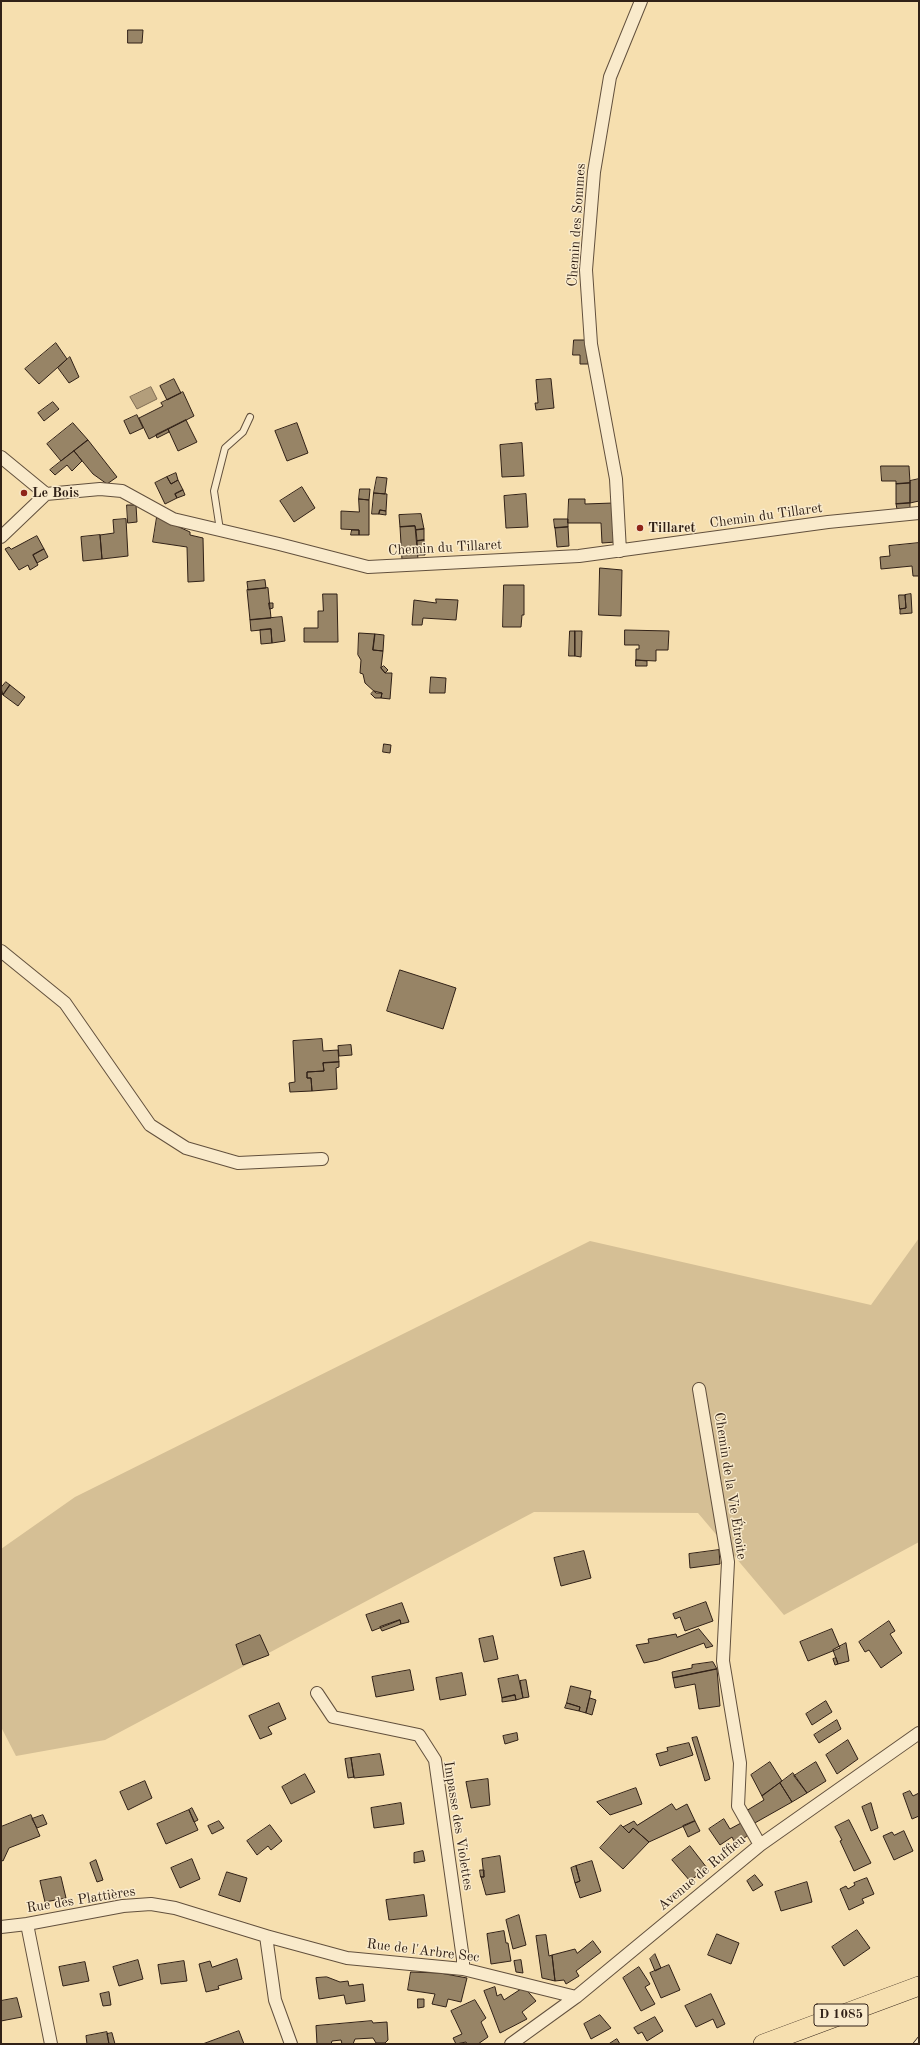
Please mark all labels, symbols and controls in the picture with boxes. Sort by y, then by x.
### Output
street label: Chemin des Sommes [564,163,590,287]
place label: Le Bois [32,485,79,501]
marker: Le Bois [19,488,29,498]
street label: Chemin du Tillaret [708,500,824,532]
place label: Tillaret [648,520,696,536]
marker: Tillaret [635,523,645,533]
street label: Chemin du Tillaret [388,537,502,559]
street label: Chemin de la Vie Étroite [710,1411,750,1561]
street label: Impasse des Violettes [439,1760,477,1892]
street label: Avenue de Ruffieu [655,1831,749,1915]
street label: Rue des Plattières [25,1883,137,1917]
street label: Rue de l'Arbre Sec [366,1936,480,1966]
road number: D 1085 [814,2004,868,2026]

